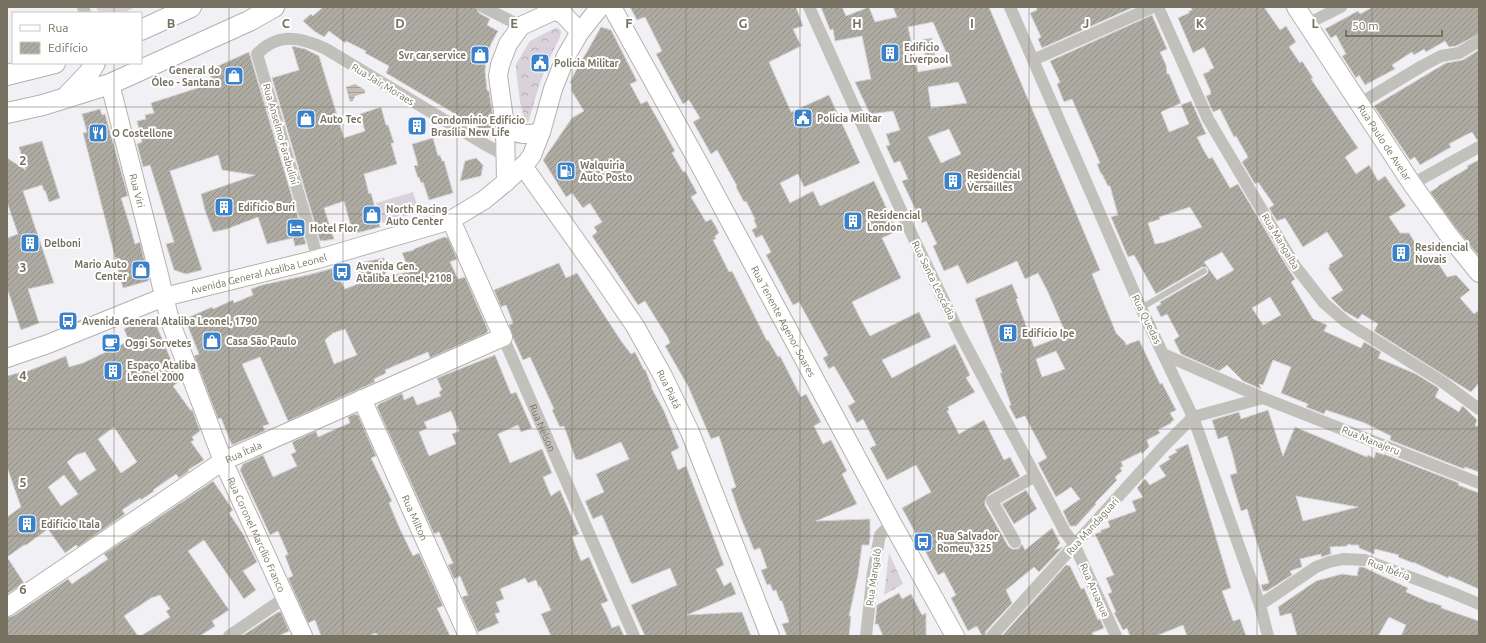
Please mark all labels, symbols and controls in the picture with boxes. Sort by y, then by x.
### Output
legend [12,12,142,64]
scale bar [1346,12,1442,38]
text: B [167,16,176,30]
text: C [282,16,291,30]
text: D [395,16,405,30]
text: E [510,16,518,30]
text: F [625,16,633,30]
text: G [739,16,748,30]
text: H [852,16,862,30]
text: I [970,16,974,30]
text: J [1083,16,1089,30]
text: K [1196,16,1205,30]
text: L [1311,16,1319,30]
text: 50 m [1352,19,1379,32]
text: Rua [48,21,69,34]
text: Edifício [48,41,88,54]
place label: Edifício Liverpool [904,41,948,65]
building icon: Edifício Liverpool [879,42,901,64]
shop icon: Svr car service [469,44,491,66]
place label: Svr car service [399,50,466,61]
public building icon: Policia Militar [529,52,551,74]
place label: Policia Militar [554,58,620,69]
street label: Rua Jair Moraes [349,61,416,107]
place label: General do Óleo - Santana [151,65,220,88]
shop icon: General do Óleo - Santana [223,65,245,87]
street label: Rua Anselmo Farabulini [261,82,300,186]
street label: Rua Paulo de Avelar [1355,103,1413,183]
public building icon: Polícia Militar [792,107,814,129]
shop icon: Auto Tec [295,108,317,130]
place label: Polícia Militar [817,112,883,124]
place label: Auto Tec [320,114,362,125]
place label: Condomínio Edifício Brasília New Life [431,114,525,138]
building icon: Condomínio Edifício Brasília New Life [406,115,428,137]
restaurant icon: O Costellone [87,122,109,144]
place label: O Costellone [112,128,173,139]
text: 2 [19,153,27,167]
fuel station icon: Walquiria Auto Posto [555,160,577,182]
place label: Walquiria Auto Posto [580,160,633,183]
building icon: Residencial Versailles [942,170,964,192]
place label: Residencial Versailles [967,170,1020,193]
street label: Rua Viri [127,172,146,209]
building icon: Edifício Buri [213,196,235,218]
place label: Edifício Buri [238,201,295,213]
shop icon: North Racing Auto Center [361,204,383,226]
place label: North Racing Auto Center [386,204,447,227]
building icon: Residencial London [842,210,864,232]
place label: Residencial London [867,210,920,233]
street label: Rua Mangaíba [1260,211,1302,271]
hotel icon: Hotel Flor [285,217,307,239]
place label: Hotel Flor [310,223,358,234]
building icon: Delboni [19,232,41,254]
place label: Delboni [44,238,81,249]
street label: Rua Santa Leocádia [910,239,957,321]
building icon: Residencial Novais [1390,242,1412,264]
place label: Residencial Novais [1415,242,1468,265]
street label: Avenida General Ataliba Leonel [190,252,328,296]
place label: Mario Auto Center [74,259,128,282]
shop icon: Mario Auto Center [130,259,152,281]
text: 3 [19,260,27,274]
bus stop icon: Avenida Gen. Ataliba Leonel, 2108 [331,261,353,283]
place label: Avenida Gen. Ataliba Leonel, 2108 [356,261,452,284]
street label: Rua Tenente Agenor Soares [749,264,817,379]
street label: Rua Quedas [1130,293,1163,346]
bus stop icon: Avenida General Ataliba Leonel, 1790 [57,310,79,332]
place label: Avenida General Ataliba Leonel, 1790 [82,316,257,327]
building icon: Edifício Ipe [997,322,1019,344]
place label: Edifício Ipe [1022,327,1075,339]
shop icon: Casa São Paulo [201,330,223,352]
cafe icon: Oggi Sorvetes [100,332,122,354]
place label: Casa São Paulo [226,336,297,347]
place label: Oggi Sorvetes [125,338,192,349]
building icon: Espaço Ataliba Leonel 2000 [102,360,124,382]
place label: Espaço Ataliba Leonel 2000 [127,360,196,383]
text: 4 [19,368,27,382]
street label: Rua Piatá [655,368,683,410]
street label: Rua Nelson [527,402,557,453]
street label: Rua Manajeru [1340,424,1401,457]
street label: Rua Ítala [224,440,264,465]
text: 5 [19,475,27,489]
street label: Rua Coronel Marcílio Franco [225,475,287,594]
street label: Rua Milton [400,493,430,542]
street label: Rua Mandaguari [1064,496,1121,557]
building icon: Edifício Itala [16,513,38,535]
place label: Edifício Itala [41,518,100,530]
bus stop icon: Rua Salvador Romeu, 325 [912,531,934,553]
place label: Rua Salvador Romeu, 325 [937,531,999,554]
street label: Rua Mangalô [864,547,883,607]
street label: Rua Ibéria [1366,557,1412,582]
street label: Rua Aruaque [1078,562,1111,619]
text: 6 [19,582,27,596]

